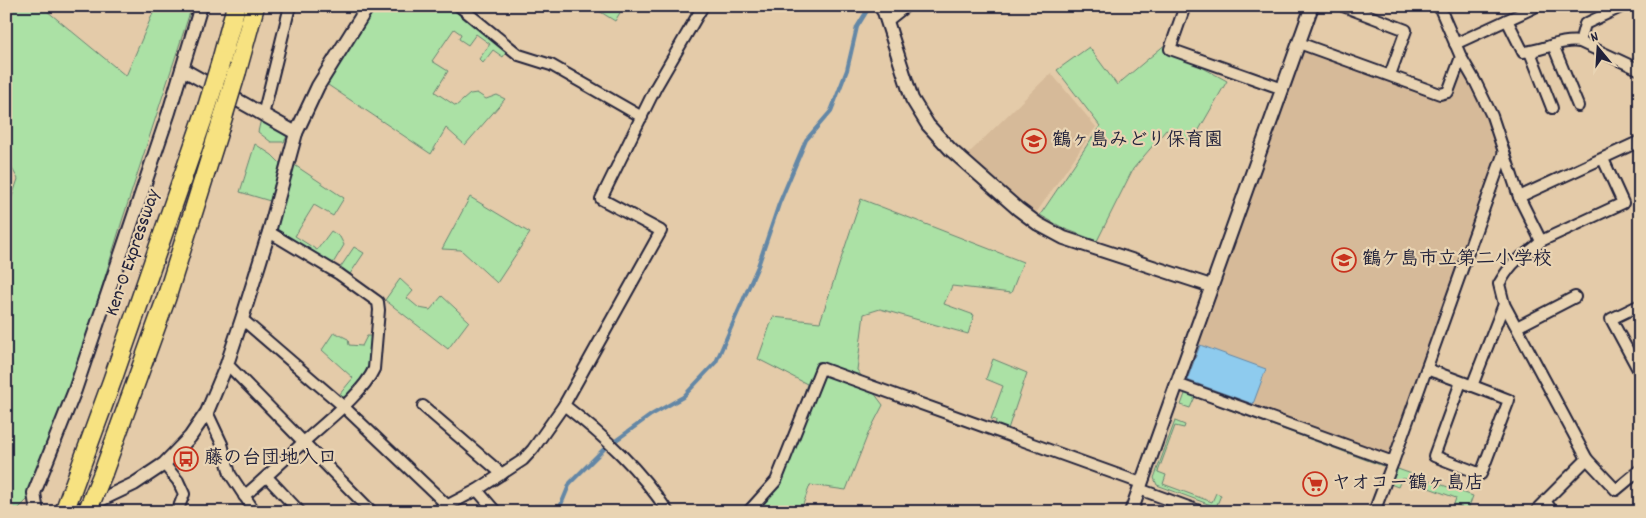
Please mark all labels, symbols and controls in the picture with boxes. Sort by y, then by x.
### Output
north arrow [1574,22,1624,72]
text: N [1588,27,1601,48]
school or university icon: 鶴ヶ島みどり保育園 [1021,128,1047,154]
place label: 鶴ヶ島みどり保育園 [1052,128,1223,155]
street label: Ken-O Expressway [100,186,168,320]
school or university icon: 鶴ケ島市立第二小学校 [1331,247,1357,273]
place label: 鶴ケ島市立第二小学校 [1362,247,1552,274]
bus stop icon: 藤の台団地入口 [173,446,199,472]
place label: 藤の台団地入口 [204,446,337,473]
supermarket icon: ヤオコー鶴ヶ島店 [1302,471,1328,497]
place label: ヤオコー鶴ヶ島店 [1332,471,1484,498]

